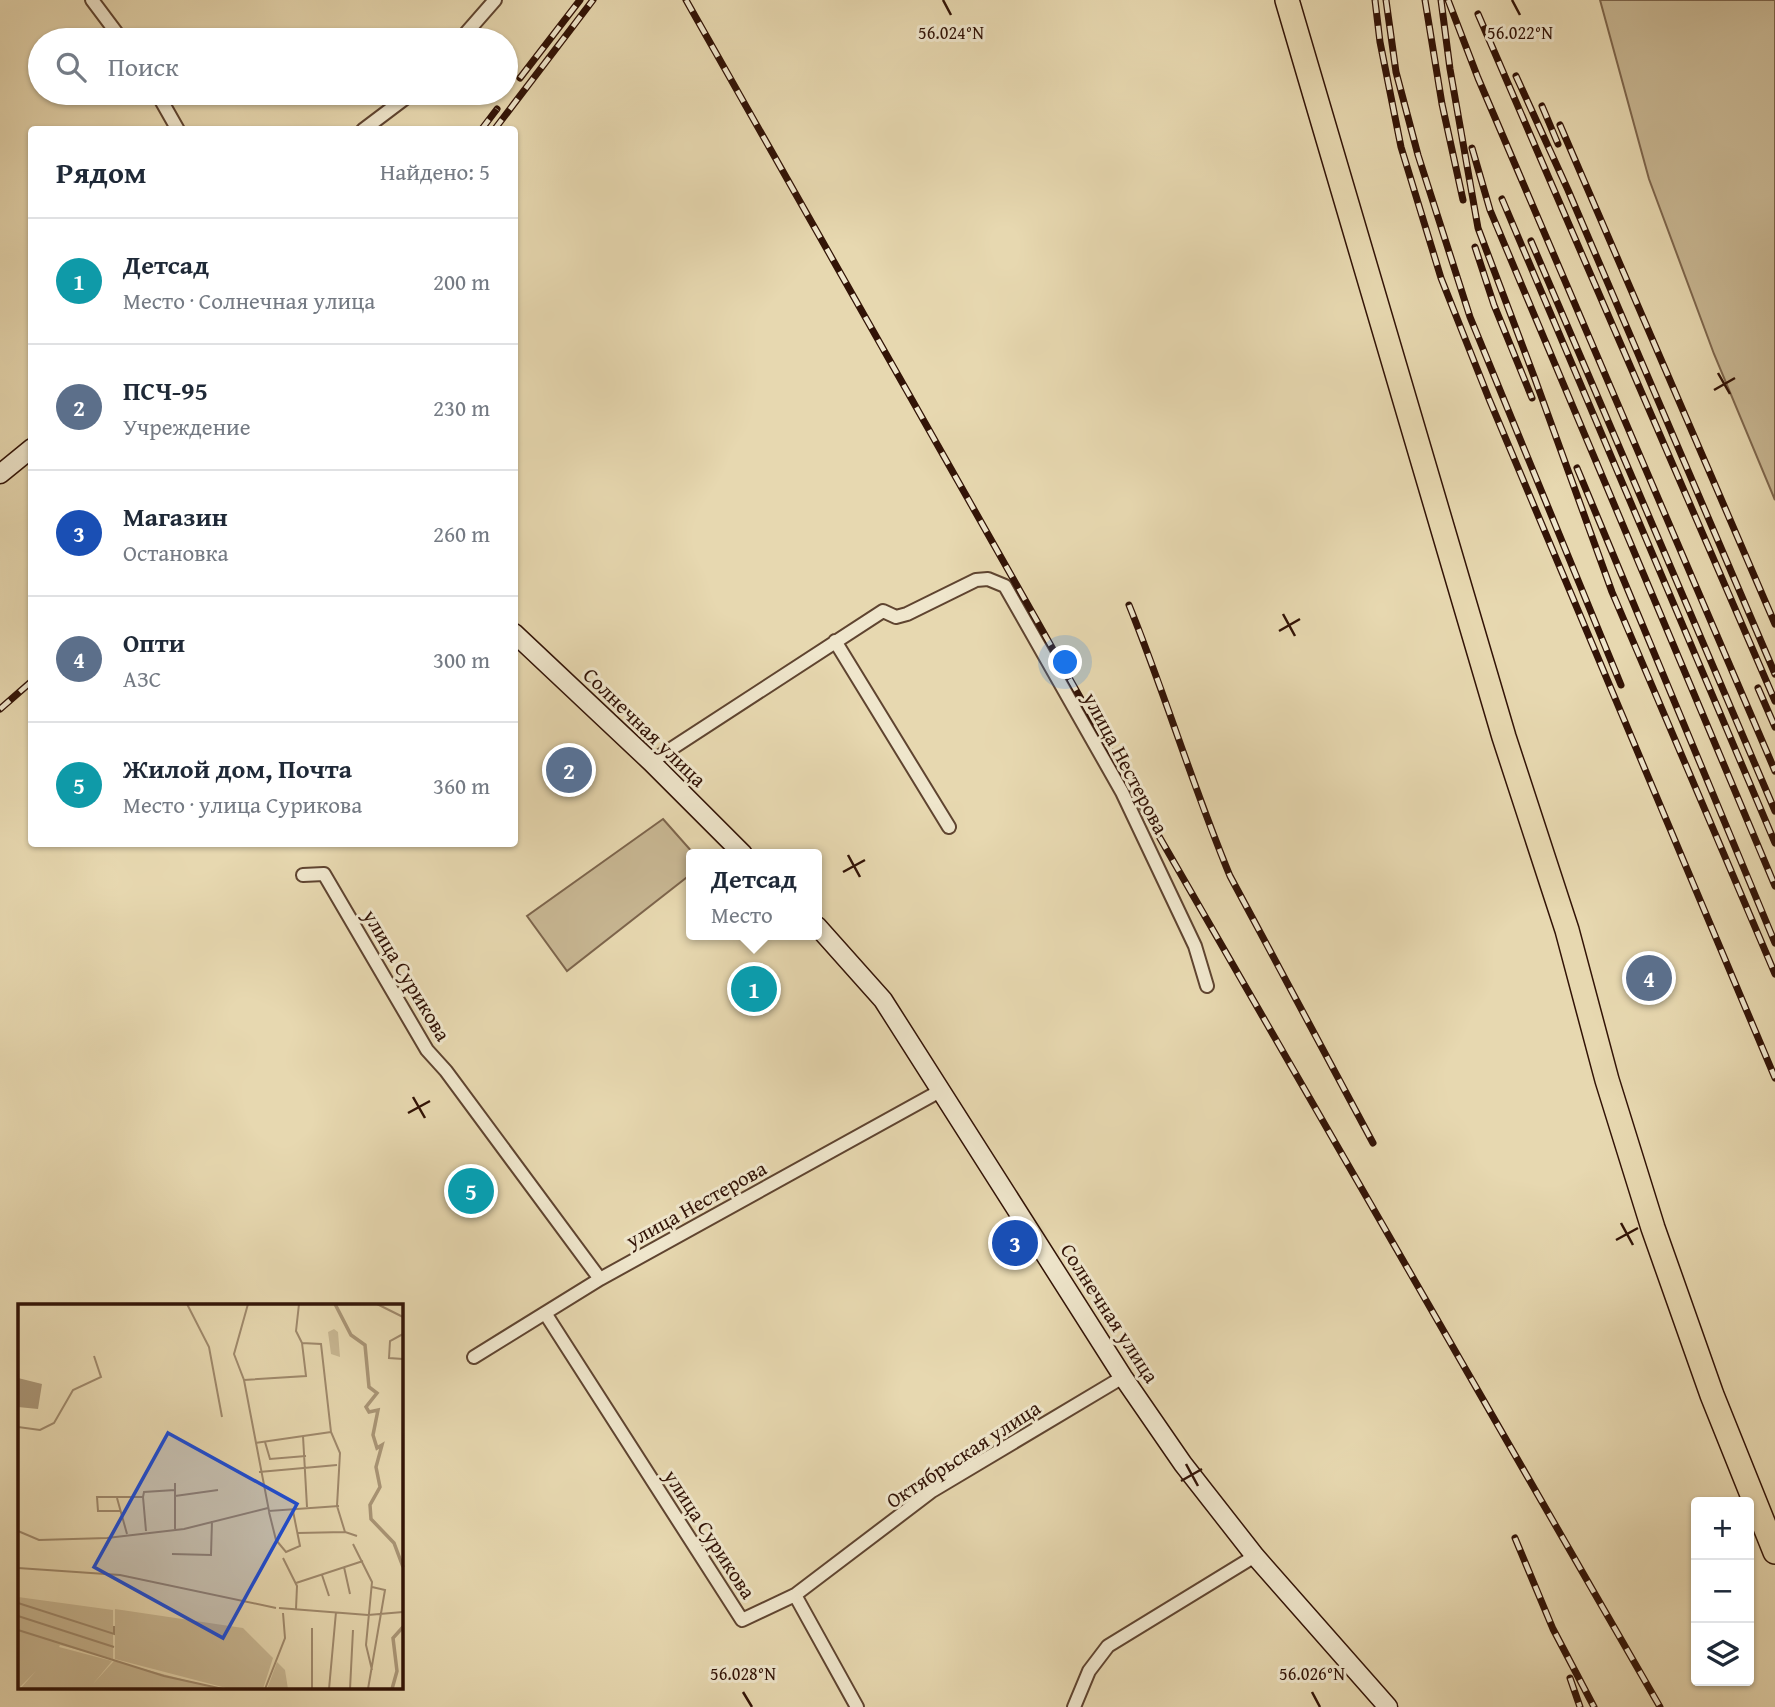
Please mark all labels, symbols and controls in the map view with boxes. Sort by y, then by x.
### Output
text: 56.024°N [918,19,984,46]
text: 56.022°N [1487,19,1553,46]
search box [28,28,518,105]
text: Поиск [108,47,179,86]
icon: search [52,48,90,86]
text: Рядом [56,150,147,194]
text: Найдено: 5 [380,155,490,188]
text: Детсад [123,245,209,284]
text: 1 [73,265,85,298]
text: 200 m [433,265,490,298]
text: Место · Солнечная улица [123,284,375,317]
text: ПСЧ-95 [123,371,208,410]
text: 2 [73,391,85,424]
text: 230 m [433,391,490,424]
text: Учреждение [123,410,250,443]
text: Магазин [123,497,228,536]
text: 3 [73,517,85,550]
text: 260 m [433,517,490,550]
text: Остановка [123,536,229,569]
text: Опти [123,623,185,662]
text: 4 [73,643,85,676]
text: 300 m [433,643,490,676]
your location [1048,645,1082,679]
street label: Солнечная улица [576,660,714,794]
text: АЗС [123,662,161,695]
street label: улица Нестерова [1075,686,1176,839]
pin: 2 [546,744,592,796]
text: Жилой дом, Почта [123,749,352,788]
text: 5 [73,769,85,802]
text: 360 m [433,769,490,802]
text: Место · улица Сурикова [123,788,362,821]
popup [686,849,822,940]
text: Детсад [711,859,797,898]
text: Место [711,898,773,931]
street label: улица Сурикова [355,902,459,1047]
pin: 4 [1626,952,1672,1004]
pin: 1 [731,963,777,1015]
street label: улица Нестерова [619,1152,772,1256]
pin: 5 [448,1165,494,1217]
pin: 3 [992,1217,1038,1269]
street label: Солнечная улица [1053,1237,1167,1389]
inset map [18,1304,402,1690]
street label: Октябрьская улица [880,1392,1046,1516]
street label: улица Сурикова [656,1462,764,1605]
map controls [1691,1497,1754,1686]
button: + [1691,1497,1754,1560]
button: − [1691,1560,1754,1623]
button: layers [1691,1623,1754,1686]
text: 56.028°N [710,1660,776,1687]
text: 56.026°N [1279,1660,1345,1687]

